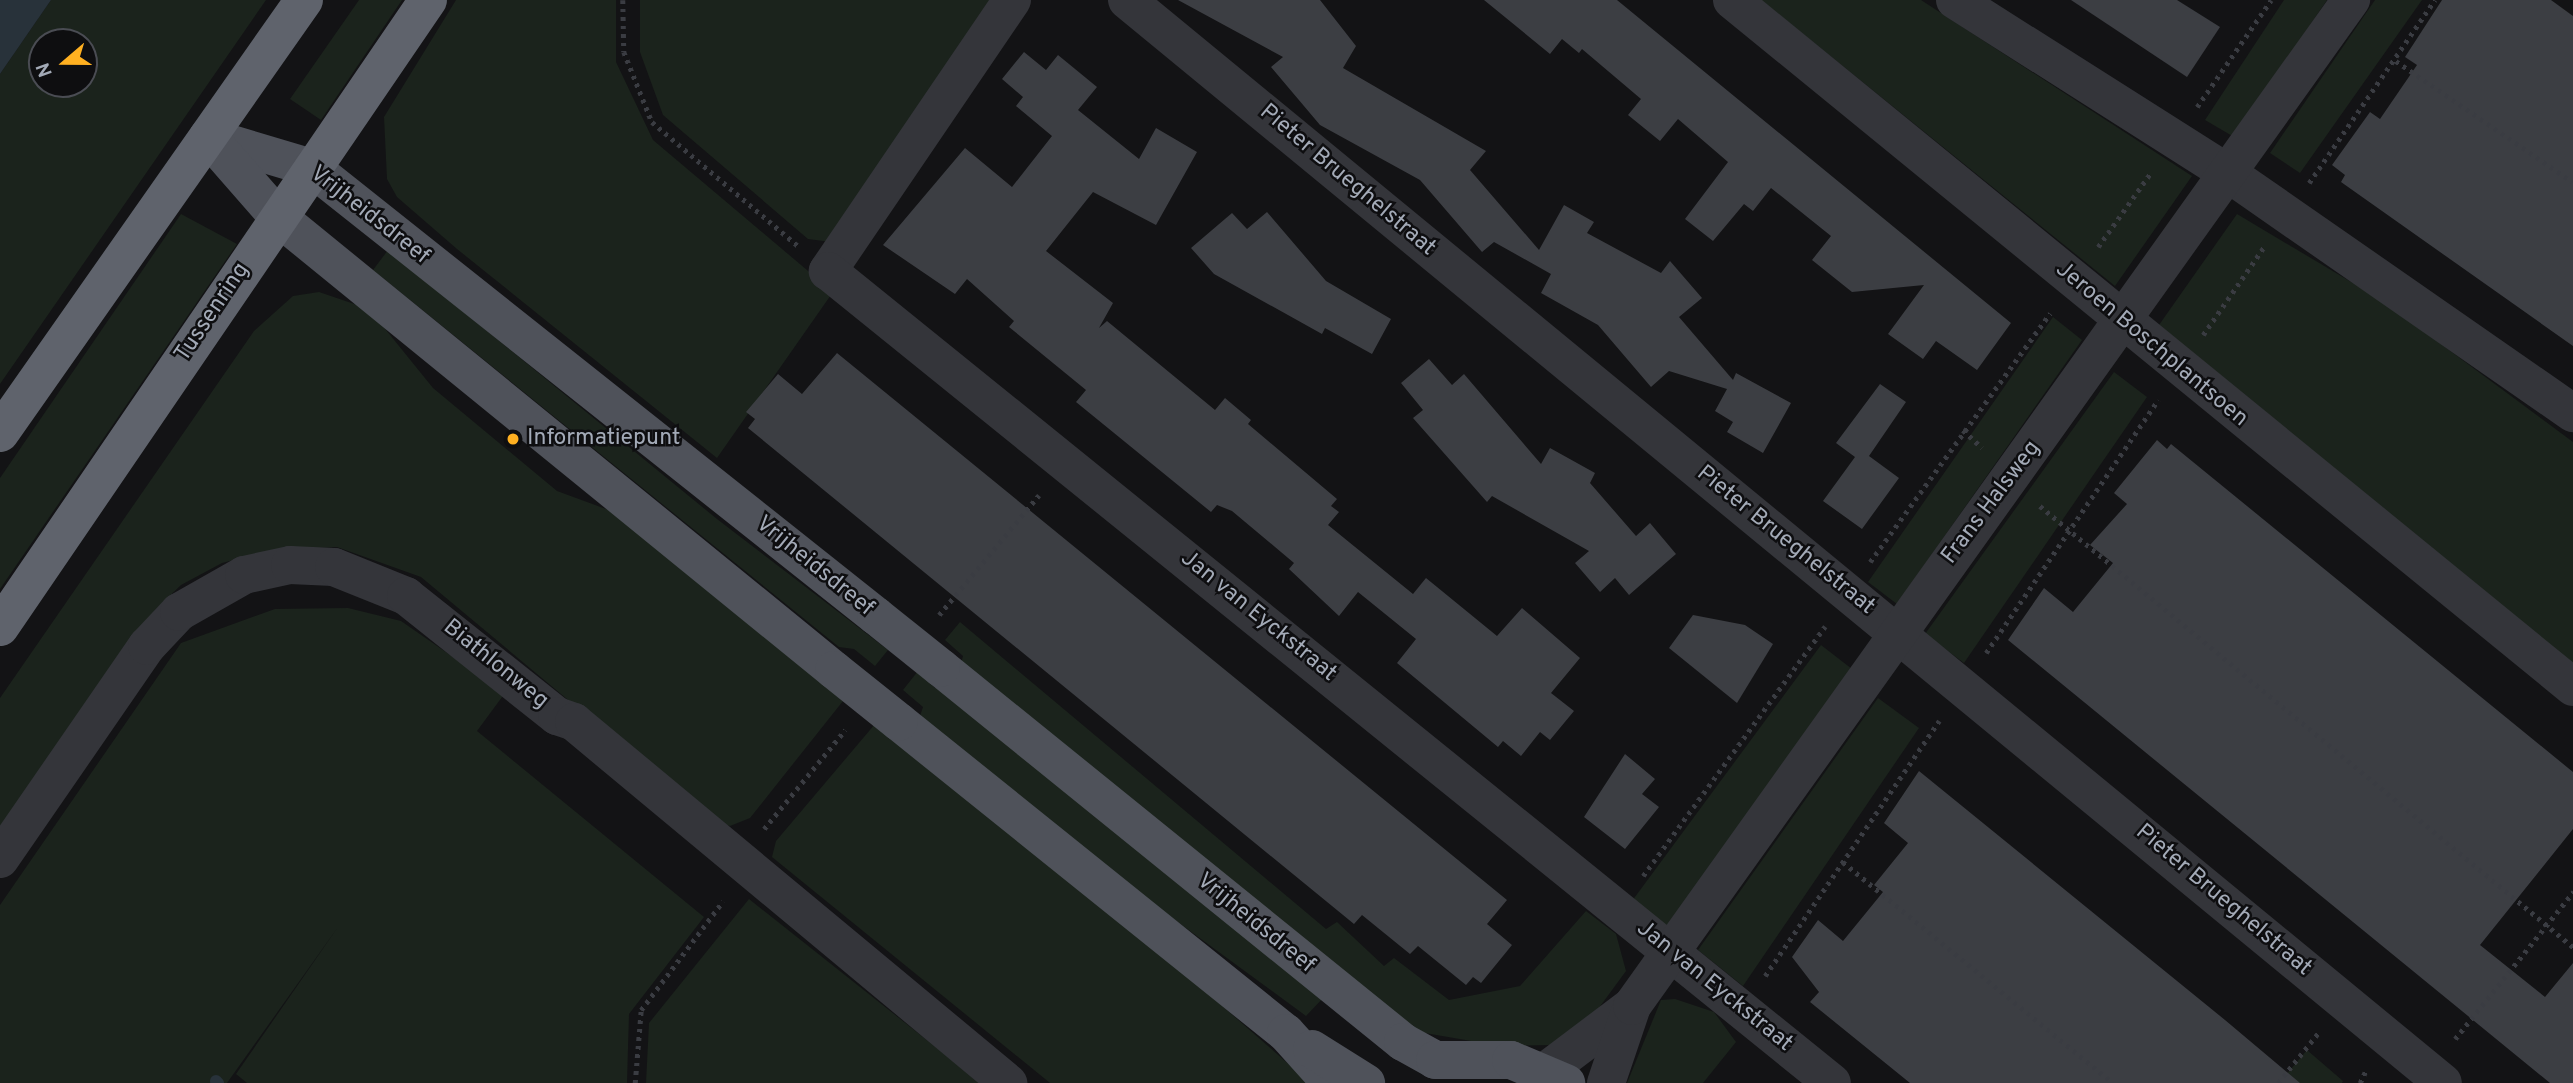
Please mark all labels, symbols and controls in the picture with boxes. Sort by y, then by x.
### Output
north arrow [28,28,98,98]
text: N [32,59,59,80]
street label: Pieter Brueghelstraat [1253,99,1441,263]
street label: Vrijheidsdreef [304,161,434,271]
street label: Jeroen Boschplantsoen [2049,256,2253,434]
street label: Tussenring [170,258,256,368]
place label: Informatiepunt [527,425,681,453]
marker: Informatiepunt [505,431,521,447]
street label: Frans Halsweg [1937,436,2047,570]
street label: Pieter Brueghelstraat [1690,461,1880,621]
street label: Vrijheidsdreef [749,511,879,623]
street label: Jan van Eyckstraat [1174,546,1342,688]
street label: Biathlonweg [437,614,553,716]
street label: Pieter Brueghelstraat [2129,819,2317,983]
street label: Vrijheidsdreef [1190,868,1320,980]
street label: Jan van Eyckstraat [1630,916,1798,1058]

